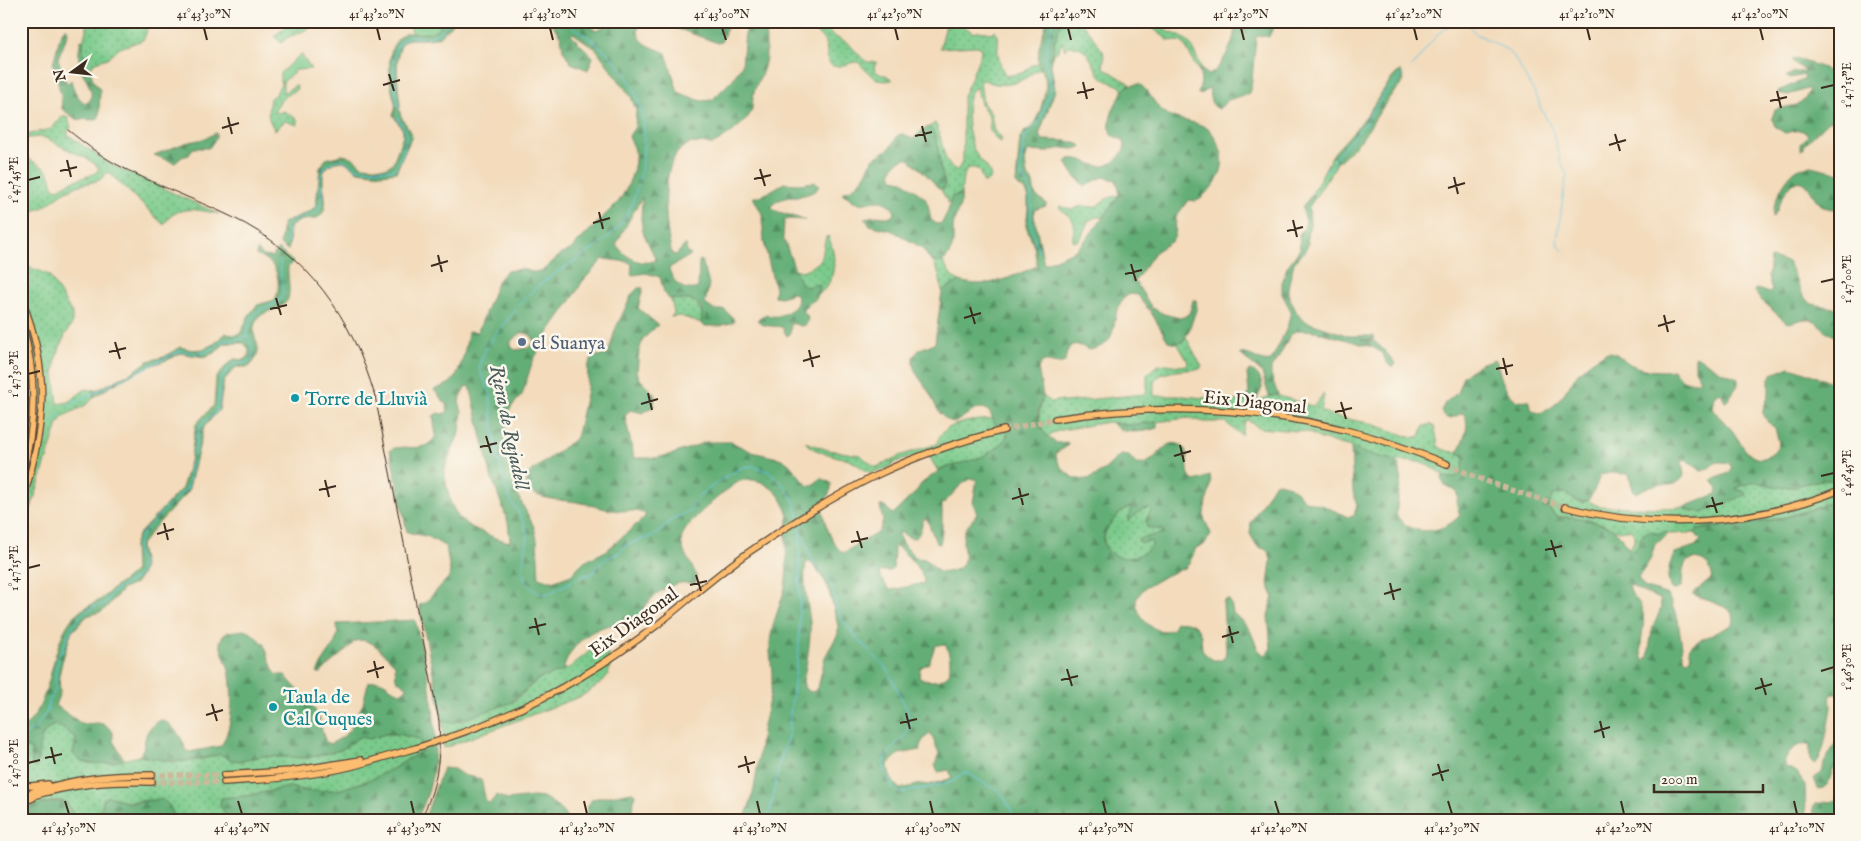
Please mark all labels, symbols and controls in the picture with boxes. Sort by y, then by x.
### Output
text: 41°43'30"N [177,7,232,22]
text: 41°43'20"N [349,7,405,22]
text: 41°43'10"N [523,7,578,22]
text: 41°43'00"N [694,7,751,22]
text: 41°42'50"N [867,7,923,22]
text: 41°42'40"N [1039,7,1097,22]
text: 41°42'30"N [1213,7,1269,22]
text: 41°42'20"N [1386,7,1443,22]
text: 41°42'10"N [1559,7,1615,22]
text: 41°42'00"N [1731,7,1789,22]
north arrow [48,48,98,98]
text: 1°47'15"E [1840,62,1855,108]
text: N [50,67,71,84]
text: 1°47'45"E [7,156,22,204]
text: 1°47'00"E [1840,255,1855,303]
place label: el Suanya [532,332,606,356]
marker: el Suanya [516,336,528,348]
text: 1°47'30"E [7,350,22,398]
water label: Riera de Rajadell [483,363,534,494]
street label: Eix Diagonal [1202,386,1309,420]
place label: Torre de Lluvià [305,388,428,412]
marker: Torre de Lluvià [289,392,301,404]
text: 1°46'45"E [1840,450,1855,497]
text: 1°47'15"E [7,545,22,591]
street label: Eix Diagonal [585,582,684,663]
text: 1°46'30"E [1840,643,1855,691]
place label: Taula de Cal Cuques [283,686,372,732]
marker: Taula de Cal Cuques [267,701,279,713]
text: 1°47'00"E [7,739,22,787]
scale bar [1654,761,1762,793]
text: 200 m [1661,770,1698,789]
text: 41°43'50"N [42,821,97,836]
text: 41°43'40"N [214,821,271,836]
text: 41°43'30"N [387,821,442,836]
text: 41°43'20"N [559,821,615,836]
text: 41°43'10"N [733,821,788,836]
text: 41°43'00"N [905,821,962,836]
text: 41°42'50"N [1078,821,1134,836]
text: 41°42'40"N [1250,821,1308,836]
text: 41°42'30"N [1424,821,1480,836]
text: 41°42'20"N [1596,821,1653,836]
text: 41°42'10"N [1769,821,1825,836]

